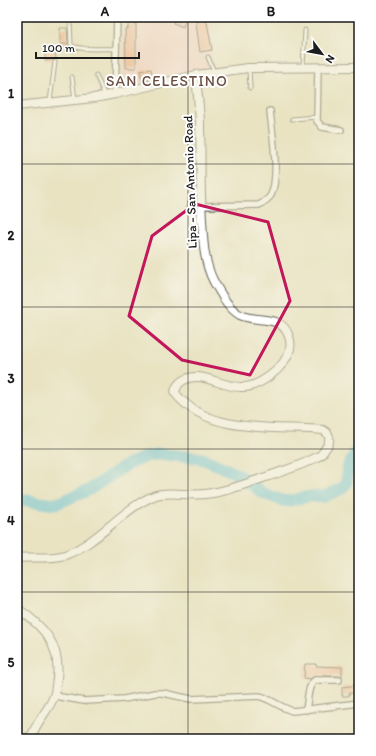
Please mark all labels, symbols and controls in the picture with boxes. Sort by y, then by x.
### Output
text: A [100,4,110,19]
text: B [267,4,276,19]
scale bar [36,34,139,60]
north arrow [302,34,342,74]
text: 100 m [42,41,75,55]
text: N [323,52,338,66]
district label: SAN CELESTINO [106,72,228,90]
text: 1 [8,86,14,101]
street label: Lipa - San Antonio Road [180,115,200,249]
text: 2 [8,228,15,243]
text: 3 [7,371,15,386]
text: 4 [7,513,15,528]
text: 5 [8,655,15,670]

